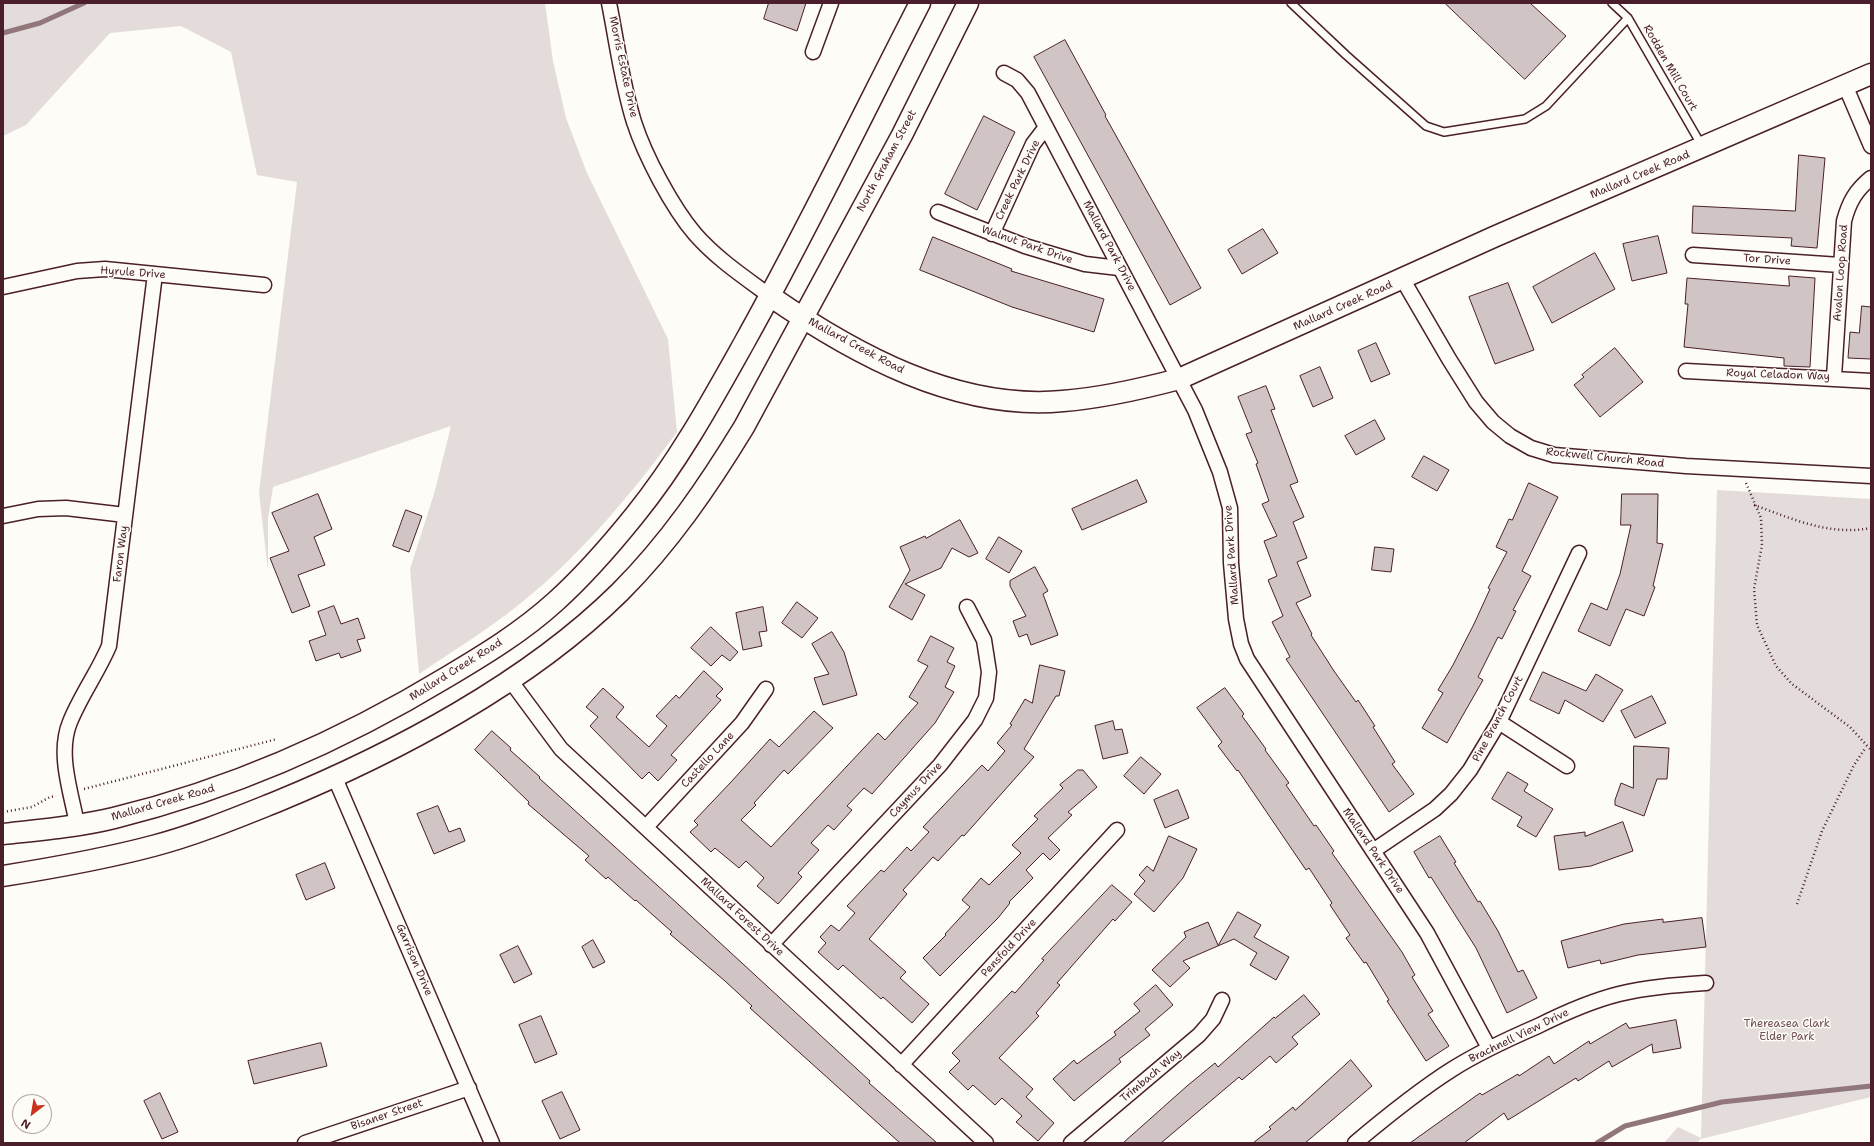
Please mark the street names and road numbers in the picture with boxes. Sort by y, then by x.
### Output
street label: Morris Estate Drive [606,15,640,119]
street label: Rodden Mill Court [1640,23,1700,113]
street label: North Graham Street [854,108,920,214]
street label: Creek Park Drive [993,138,1043,222]
street label: Mallard Creek Road [1588,148,1692,202]
street label: Mallard Park Drive [1080,199,1138,293]
street label: Walnut Park Drive [979,223,1075,267]
street label: Avalon Loop Road [1831,224,1851,322]
street label: Tor Drive [1743,252,1791,268]
street label: Hyrule Drive [100,264,166,282]
street label: Mallard Creek Road [1291,278,1395,334]
street label: Mallard Creek Road [806,315,906,377]
street label: Royal Celadon Way [1726,367,1830,383]
street label: Rockwell Church Road [1545,445,1665,471]
street label: Mallard Park Drive [1222,504,1242,606]
street label: Faron Way [111,525,131,583]
street label: Mallard Creek Road [407,636,505,704]
street label: Pine Branch Court [1470,674,1526,764]
street label: Castello Lane [679,729,737,791]
street label: Caymus Drive [887,759,945,821]
street label: Mallard Creek Road [110,782,216,824]
street label: Mallard Park Drive [1339,806,1407,896]
street label: Mallard Forest Drive [697,875,787,959]
street label: Pensfold Drive [979,916,1039,980]
street label: Garrison Drive [393,922,435,998]
street label: Brachnell View Drive [1467,1006,1571,1066]
street label: Trimbach Way [1118,1047,1184,1105]
street label: Bisaner Street [349,1096,425,1134]

